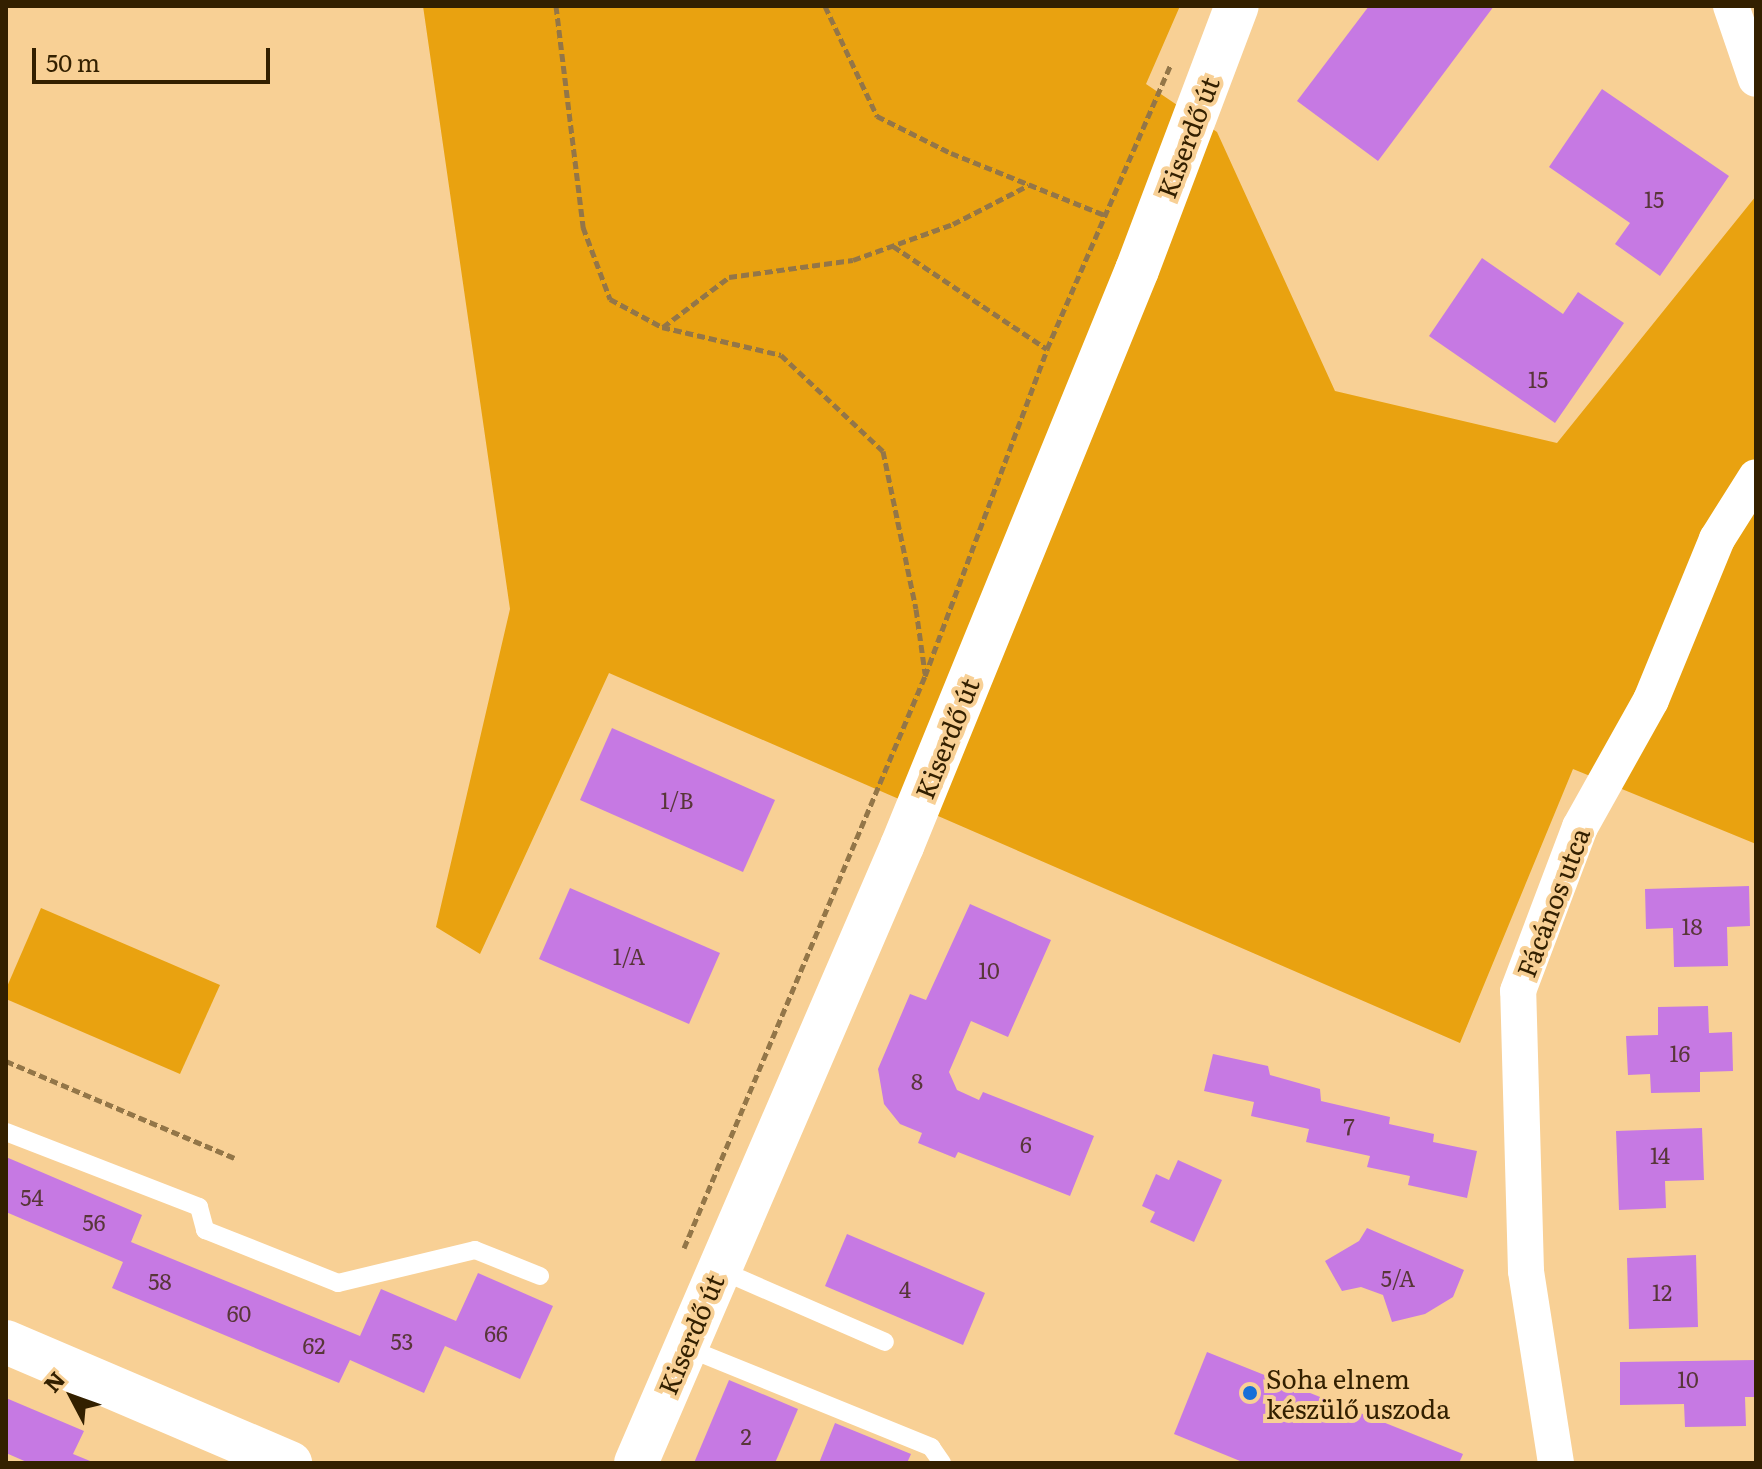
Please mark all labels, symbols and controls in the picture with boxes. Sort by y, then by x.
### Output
scale bar [36,32,274,82]
text: 50 m [46,44,100,79]
street label: Kiserdő út [1150,72,1224,202]
house number: 15 [1644,186,1664,212]
house number: 15 [1528,366,1548,392]
street label: Kiserdő út [908,673,984,803]
house number: 1/B [661,787,693,813]
street label: Fácános utca [1509,823,1595,981]
house number: 18 [1681,913,1703,939]
house number: 1/A [613,943,645,969]
house number: 10 [978,957,1000,983]
house number: 16 [1670,1040,1690,1066]
house number: 8 [911,1068,923,1094]
house number: 7 [1343,1113,1355,1139]
house number: 6 [1020,1131,1032,1157]
house number: 14 [1650,1142,1670,1168]
house number: 54 [20,1184,44,1210]
house number: 56 [83,1209,105,1235]
house number: 5/A [1381,1265,1415,1291]
house number: 58 [148,1268,172,1294]
street label: Kiserdő út [651,1269,729,1399]
house number: 4 [899,1276,911,1302]
house number: 12 [1652,1279,1672,1305]
house number: 60 [227,1300,251,1326]
house number: 66 [484,1320,508,1346]
house number: 53 [390,1328,414,1354]
house number: 62 [303,1332,325,1358]
north arrow [32,1357,112,1437]
place label: Soha elnem készülő uszoda [1266,1362,1450,1424]
text: N [35,1363,72,1399]
house number: 10 [1677,1366,1699,1392]
marker: Soha elnem készülő uszoda [1241,1384,1259,1402]
house number: 2 [740,1423,752,1449]

